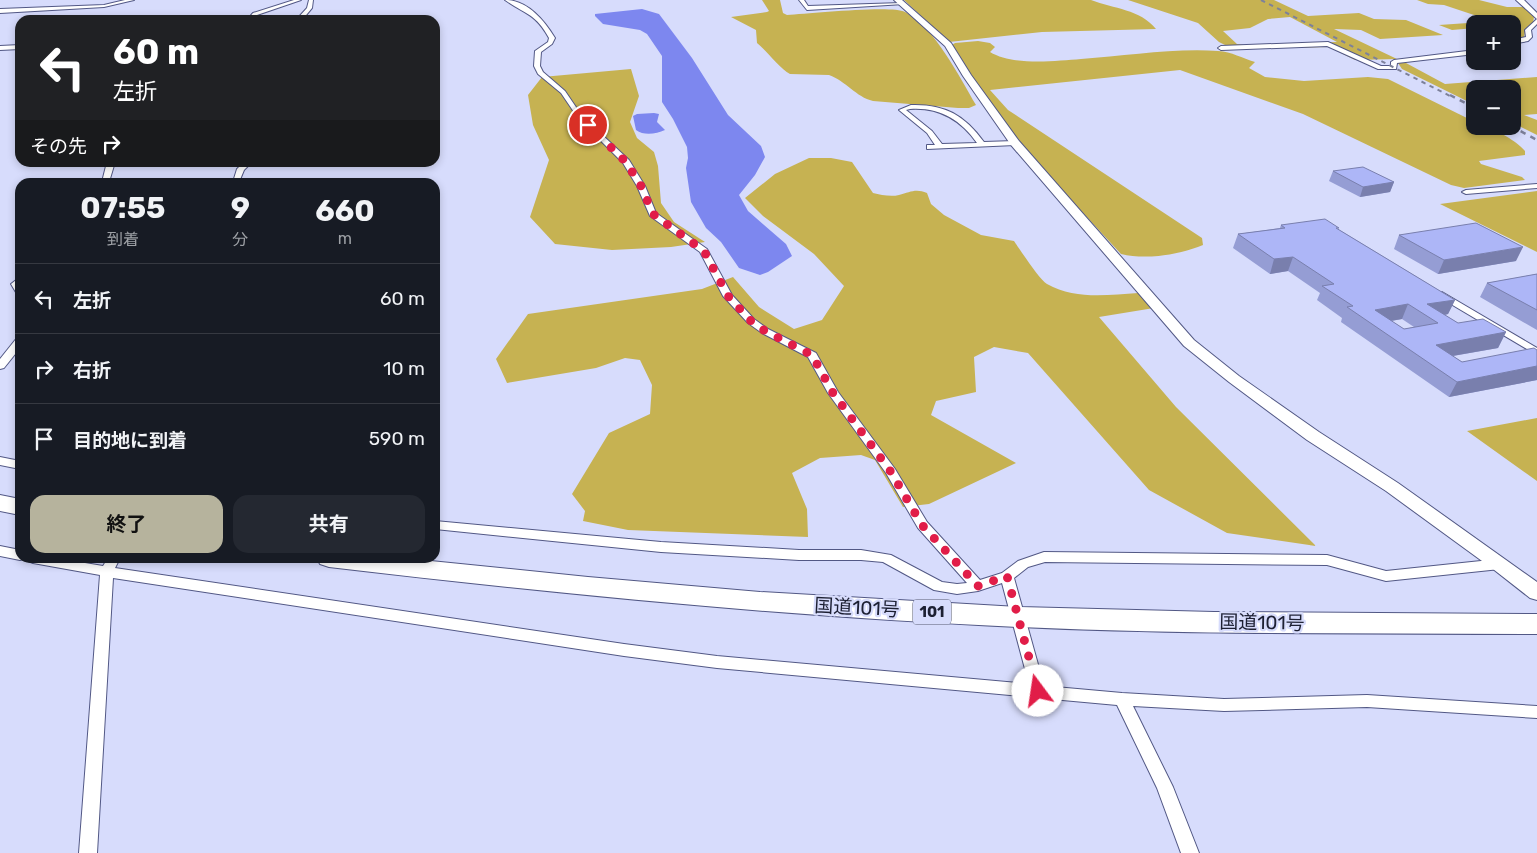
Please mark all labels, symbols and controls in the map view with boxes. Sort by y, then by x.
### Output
map controls [1466,15,1521,135]
button: + [1466,15,1521,70]
text: 60 m [113,31,199,73]
icon: left [30,35,95,100]
text: 左折 [113,78,157,105]
button: − [1466,80,1521,135]
pin [567,104,609,146]
icon: arrive [574,111,602,139]
icon: right [97,130,125,158]
text: その先 [30,135,87,158]
text: 07:55 [80,190,165,226]
text: 9 [231,190,250,226]
text: 660 [315,193,375,229]
text: m [338,229,352,248]
text: 到着 [107,230,139,249]
text: 分 [232,230,248,249]
icon: left [30,285,58,313]
text: 60 m [380,287,425,310]
text: 左折 [73,289,111,312]
icon: right [30,355,58,383]
text: 10 m [383,357,425,380]
text: 右折 [73,359,111,382]
icon: arrive [30,425,58,453]
text: 590 m [369,427,425,450]
text: 目的地に到着 [73,429,187,452]
button: 終了 [30,495,223,553]
button: 共有 [233,495,425,553]
street label: 国道101号 [814,594,900,621]
road number: 101 [913,600,951,624]
street label: 国道101号 [1219,610,1305,635]
position arrow [1011,664,1063,716]

